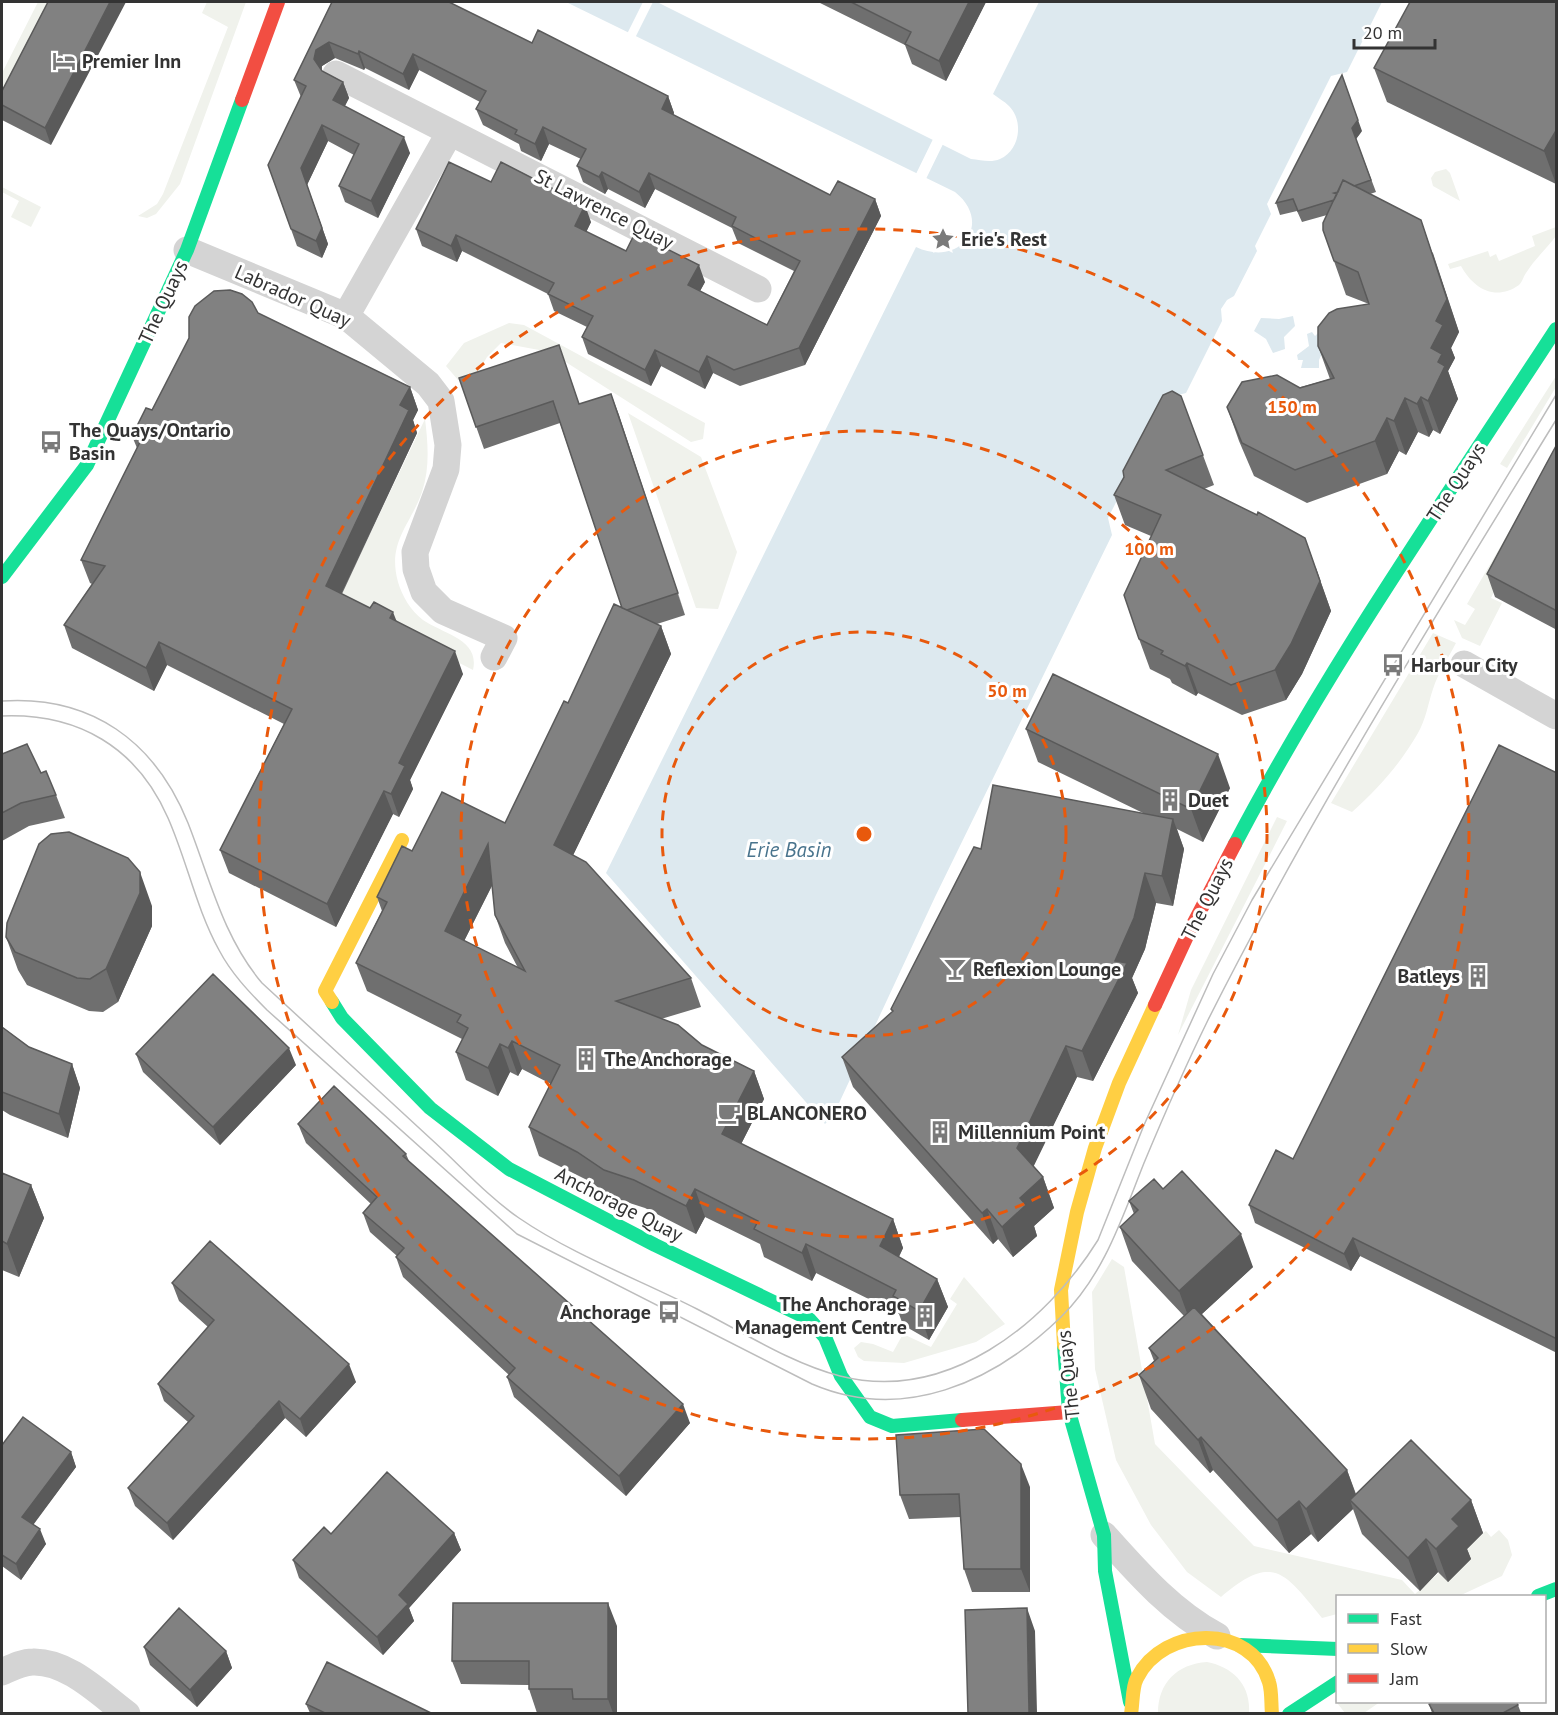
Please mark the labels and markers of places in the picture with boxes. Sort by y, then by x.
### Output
hotel icon: Premier Inn [51,48,77,74]
place label: Premier Inn [82,48,181,74]
place icon: Erie's Rest [930,226,956,252]
place label: Erie's Rest [961,226,1047,252]
place label: The Quays/Ontario Basin [69,417,231,466]
bus stop icon: The Quays/Ontario Basin [38,429,64,455]
bus stop icon: Harbour City [1380,652,1406,678]
place label: Harbour City [1411,652,1518,678]
building icon: Duet [1157,787,1183,813]
place label: Duet [1188,787,1229,813]
centre of rings [854,824,874,844]
bar icon: Reflexion Lounge [942,956,968,982]
place label: Reflexion Lounge [973,956,1121,982]
place label: Batleys [1398,963,1460,989]
building icon: Batleys [1465,963,1491,989]
building icon: The Anchorage [573,1046,599,1072]
place label: The Anchorage [604,1046,732,1072]
cafe icon: BLANCONERO [716,1100,742,1126]
place label: BLANCONERO [747,1100,867,1126]
building icon: Millennium Point [927,1119,953,1145]
place label: Millennium Point [958,1119,1105,1145]
place label: The Anchorage Management Centre [735,1291,907,1340]
place label: Anchorage [560,1299,651,1325]
bus stop icon: Anchorage [656,1299,682,1325]
building icon: The Anchorage Management Centre [912,1303,938,1329]

